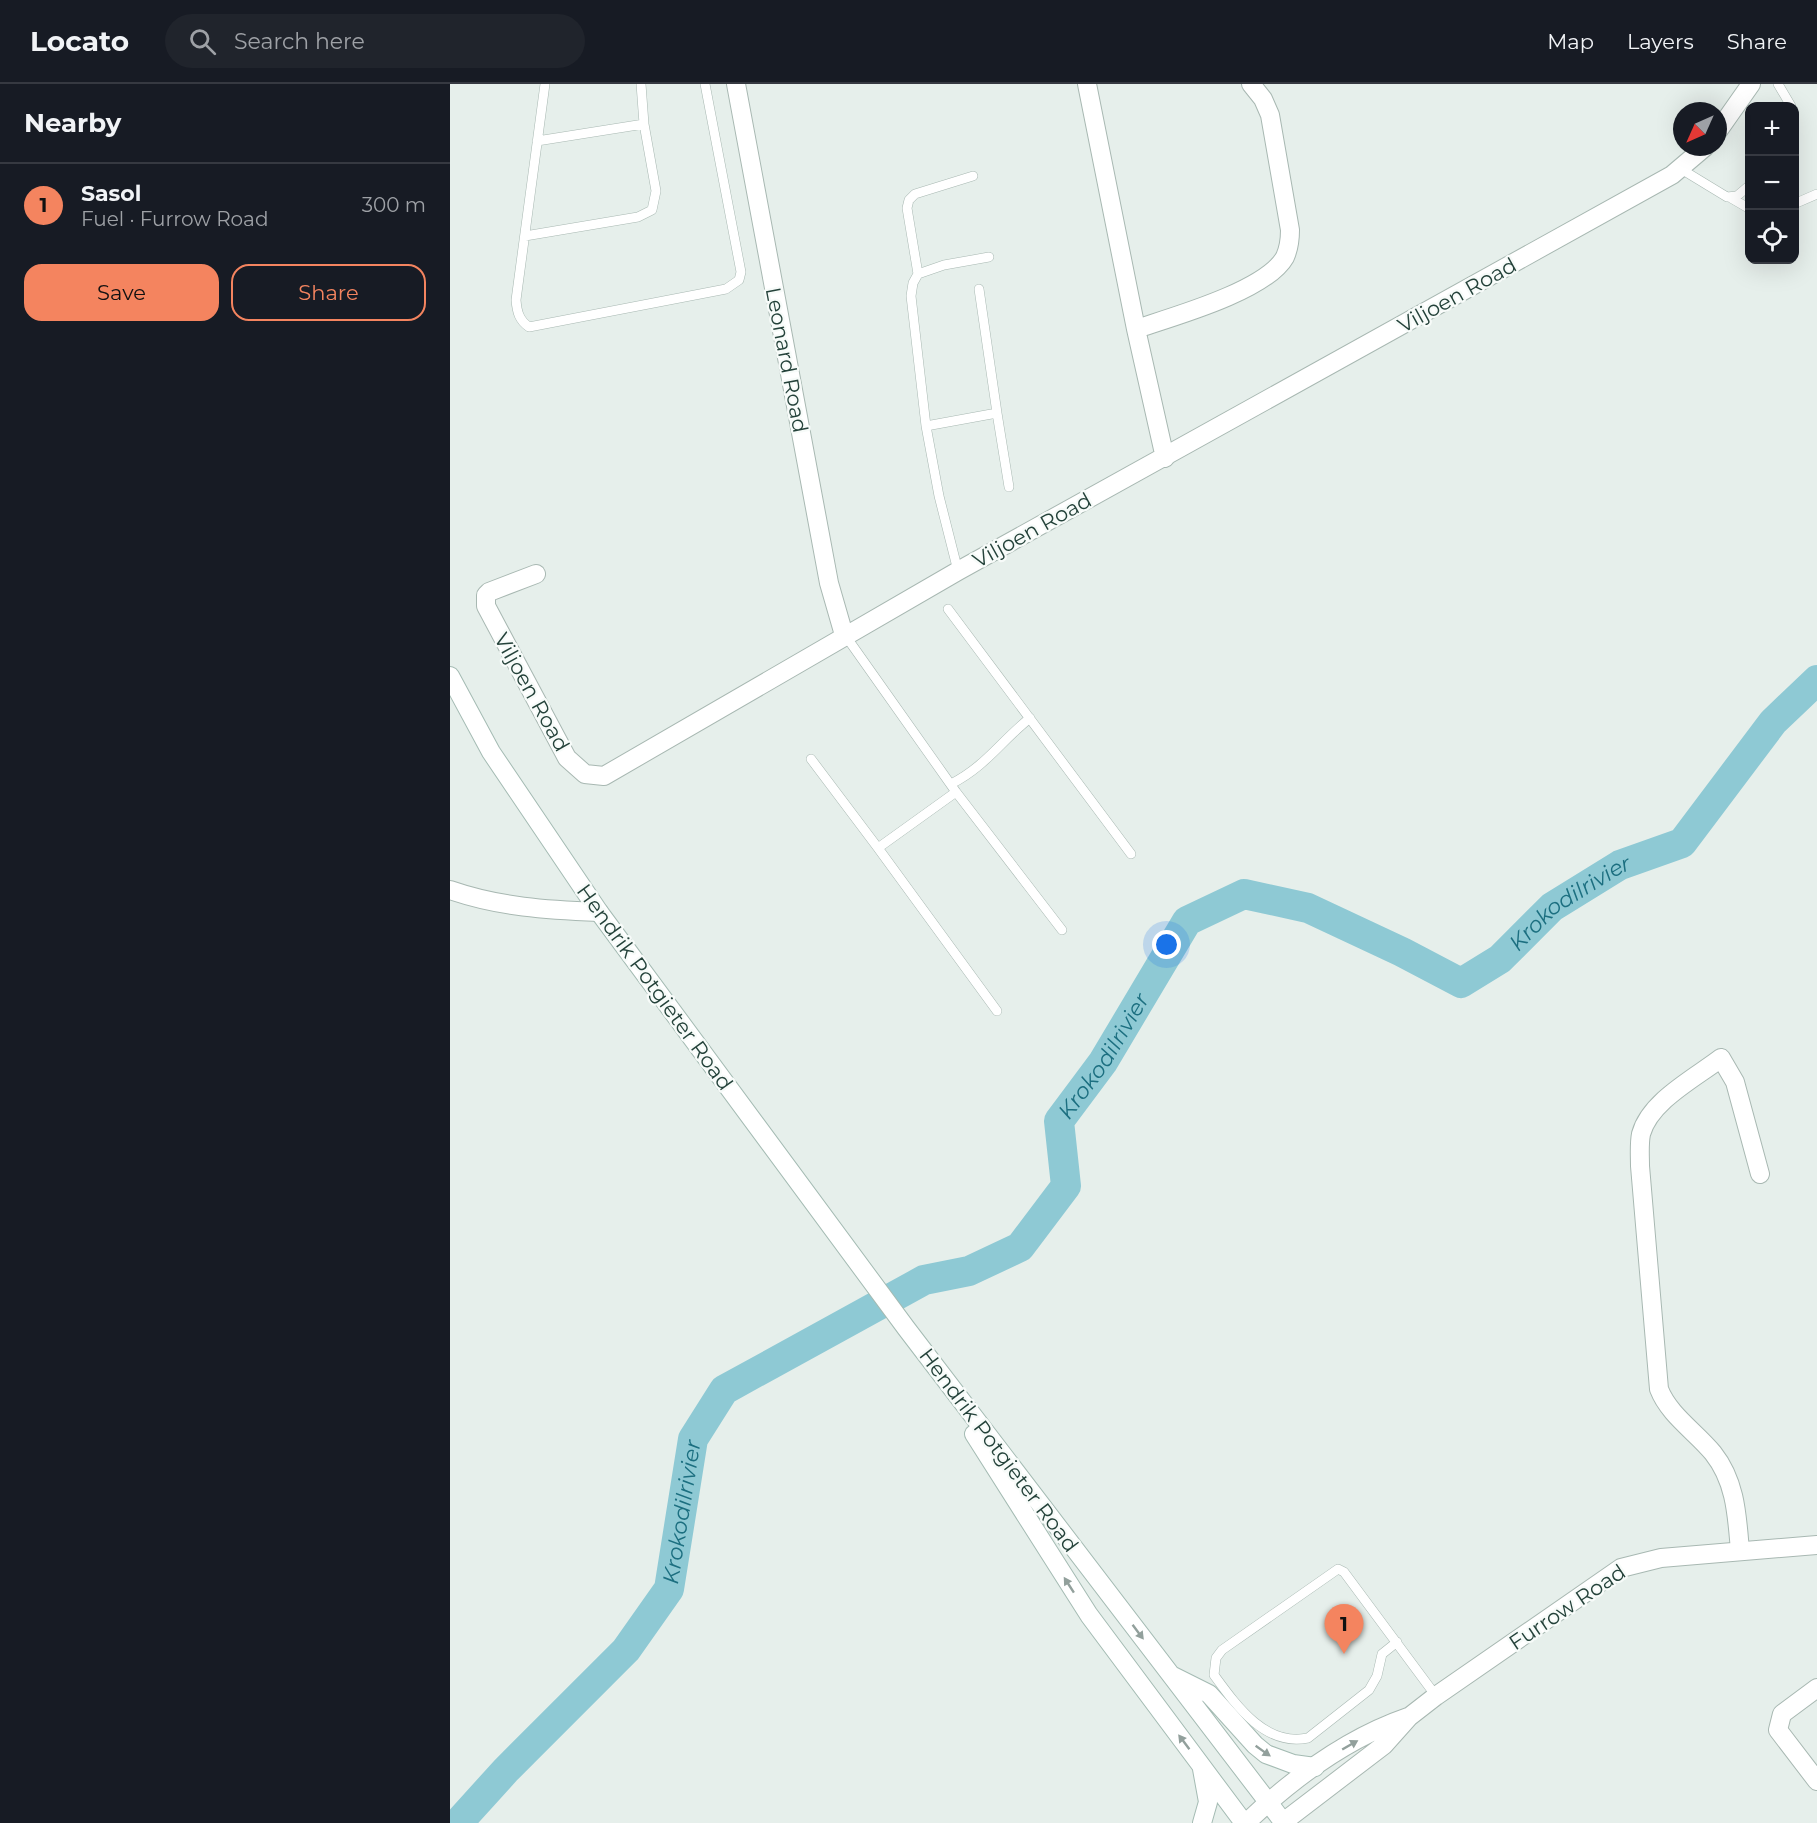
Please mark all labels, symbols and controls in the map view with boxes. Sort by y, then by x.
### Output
search box [165,14,585,68]
text: Locato [30,24,129,58]
icon: search [186,25,219,58]
text: Search here [234,28,365,55]
text: Map [1547,29,1594,54]
text: Layers [1627,29,1694,54]
text: Share [1727,29,1787,54]
north arrow [1673,102,1727,156]
map controls [1745,102,1799,264]
button: + [1745,102,1799,156]
text: Nearby [24,107,121,139]
button: − [1745,156,1799,210]
text: Sasol [81,180,141,207]
text: 1 [40,193,47,217]
text: 300 m [362,193,426,217]
text: Fuel · Furrow Road [81,207,268,231]
button: locate [1745,210,1799,264]
street label: Viljoen Road [1393,252,1521,338]
button: Save [24,264,219,321]
button: Share [231,264,426,321]
street label: Leonard Road [761,285,813,435]
street label: Viljoen Road [968,487,1096,573]
street label: Viljoen Road [489,628,575,756]
water label: Krokodilrivier [1503,849,1635,956]
street label: Hendrik Potgieter Road [572,879,738,1095]
your location [1152,930,1181,959]
water label: Krokodilrivier [1052,987,1155,1124]
street label: Hendrik Potgieter Road [914,1343,1084,1557]
water label: Krokodilrivier [657,1437,706,1586]
street label: Furrow Road [1504,1559,1630,1655]
one-way arrow [1064,1577,1075,1593]
pin: 1 [1324,1604,1364,1654]
one-way arrow [1131,1624,1143,1639]
one-way arrow [1178,1735,1190,1751]
one-way arrow [1342,1739,1358,1750]
one-way arrow [1255,1745,1271,1757]

